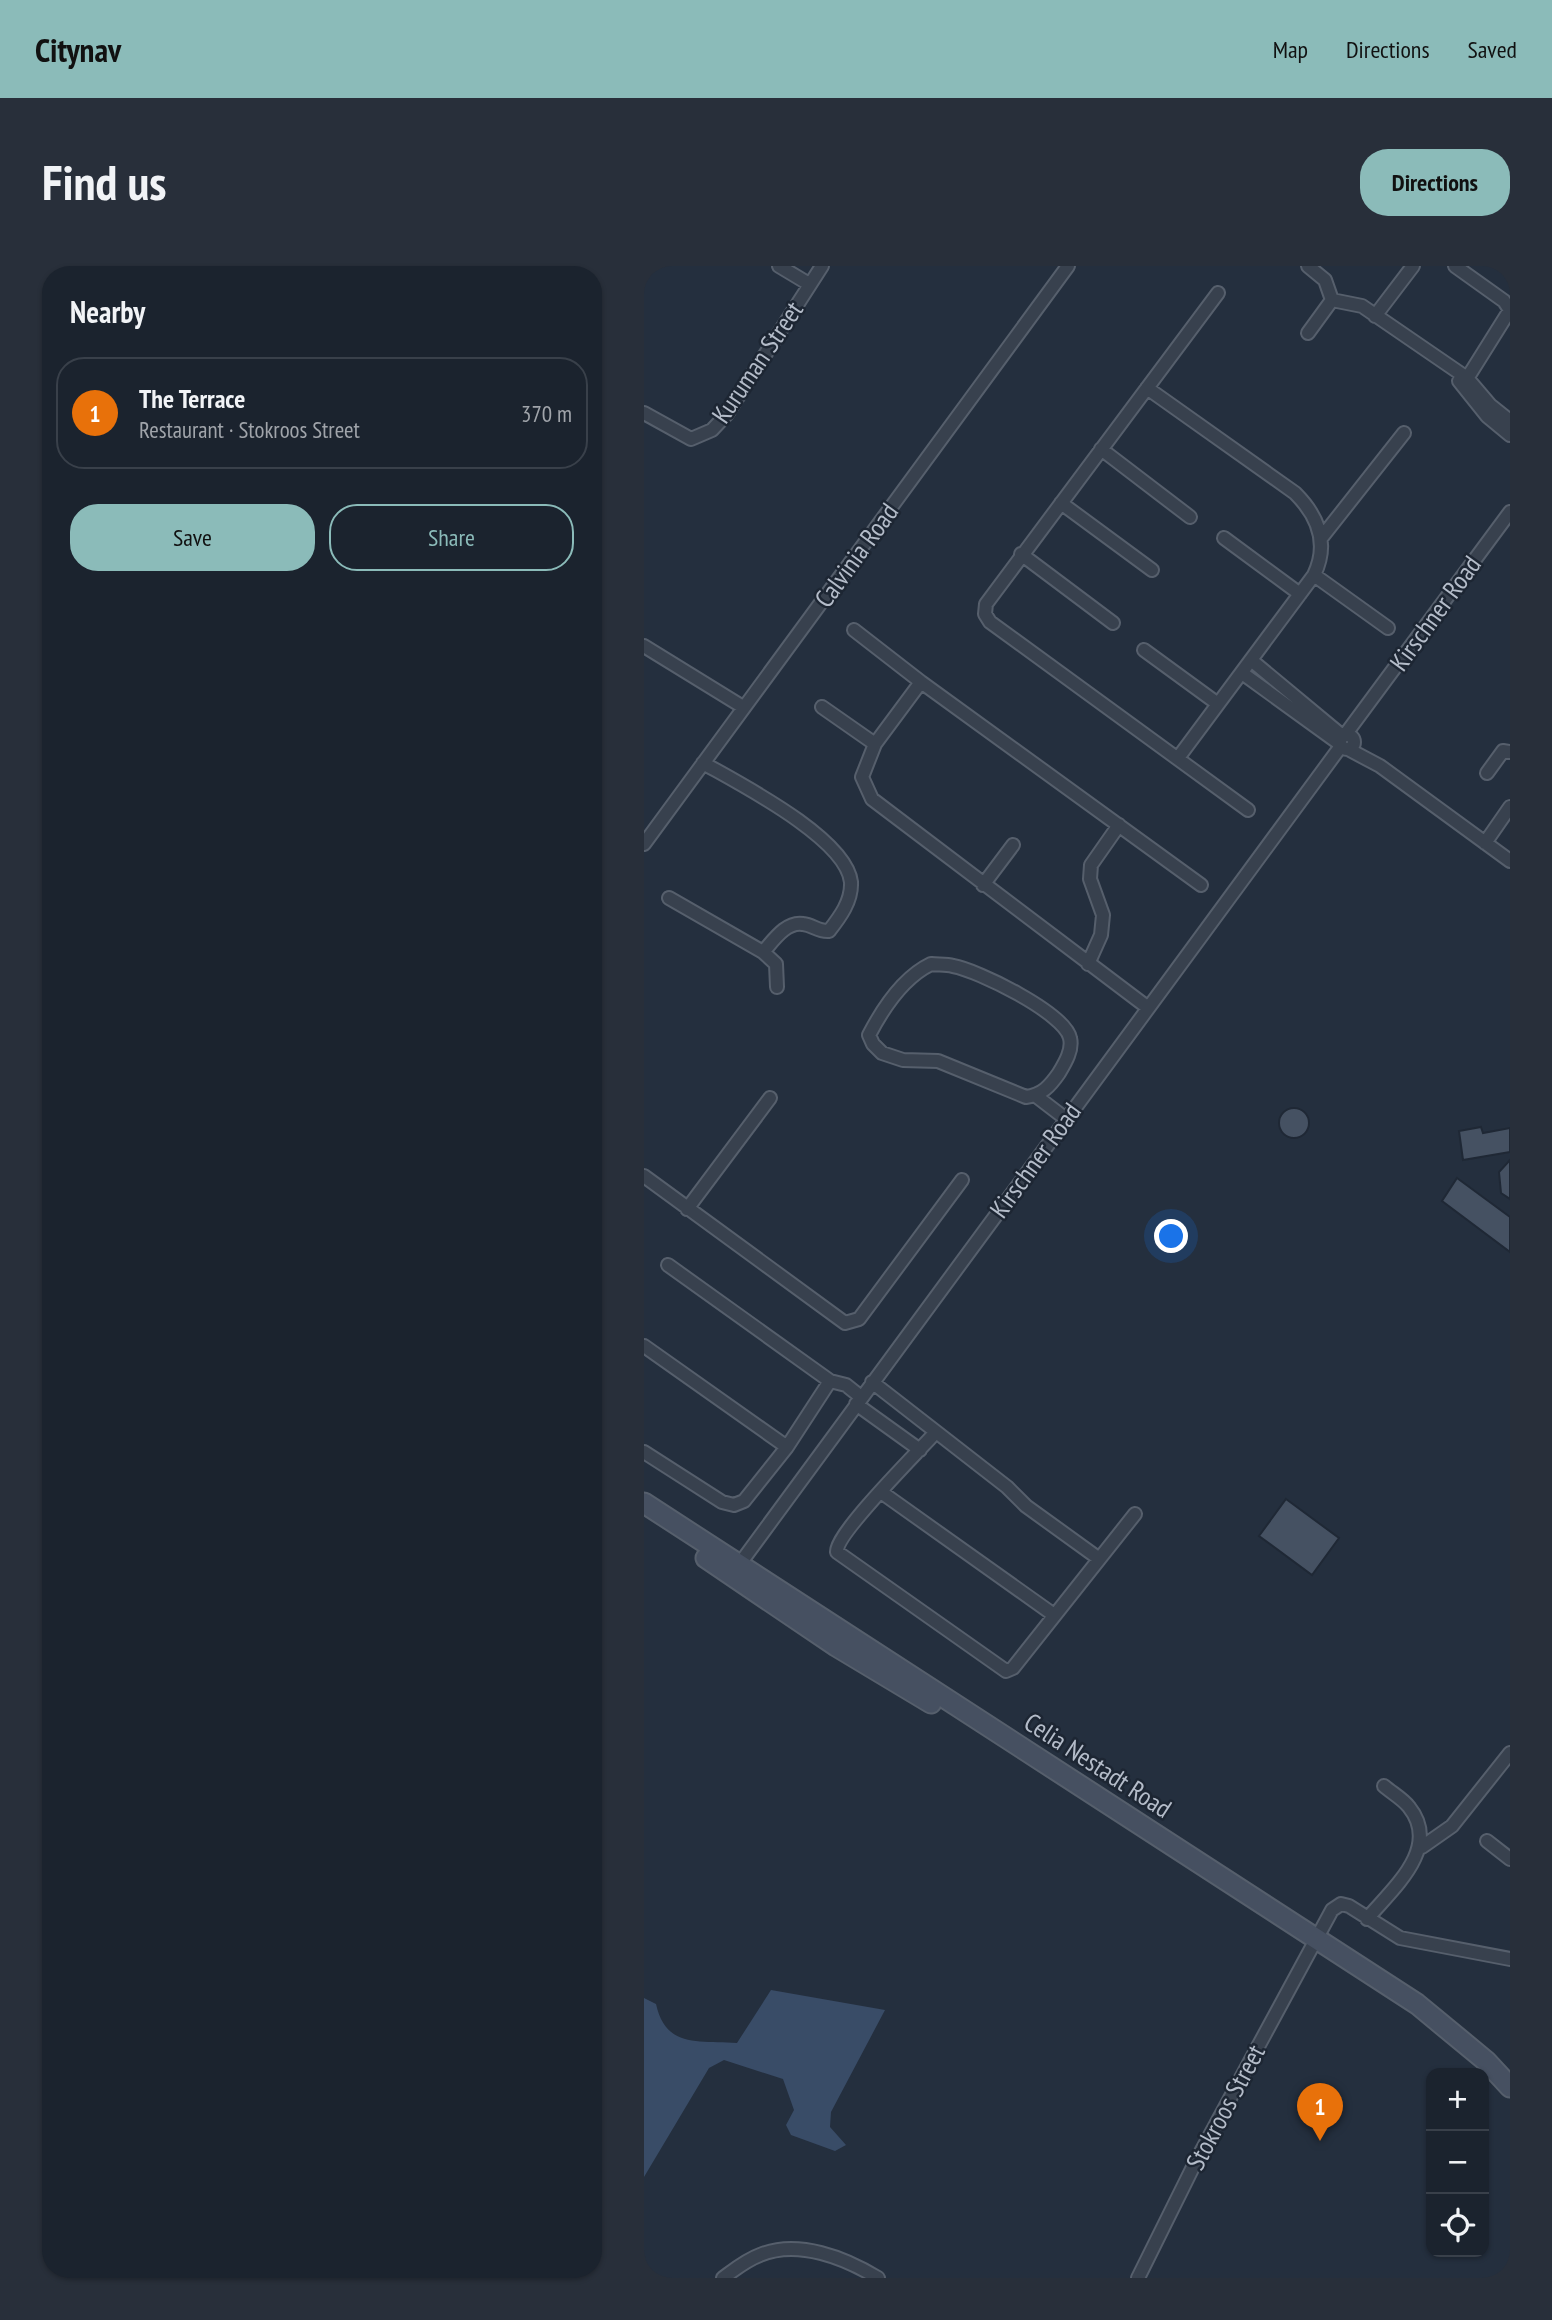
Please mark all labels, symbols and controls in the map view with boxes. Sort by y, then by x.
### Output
text: Citynav [35,28,121,71]
text: Map [1273,34,1308,65]
text: Directions [1346,34,1430,65]
text: Saved [1468,34,1517,65]
button: Directions [1360,149,1510,216]
text: Find us [42,150,166,214]
text: Nearby [70,292,145,331]
street label: Kuruman Street [704,295,810,429]
text: The Terrace [139,382,245,415]
text: 1 [90,399,101,428]
text: 370 m [521,399,572,428]
text: Restaurant · Stokroos Street [139,415,360,444]
street label: Calvinia Road [807,496,905,614]
button: Save [70,504,315,571]
button: Share [329,504,574,571]
street label: Kirschner Road [1382,549,1488,677]
street label: Kirschner Road [982,1096,1088,1224]
your location [1154,1219,1188,1253]
street label: Celia Nestadt Road [1018,1705,1178,1825]
street label: Stokroos Street [1178,2039,1272,2175]
map controls [1426,2068,1489,2257]
button: + [1426,2068,1489,2131]
pin: 1 [1297,2083,1343,2141]
button: − [1426,2131,1489,2194]
button: locate [1426,2194,1489,2257]

